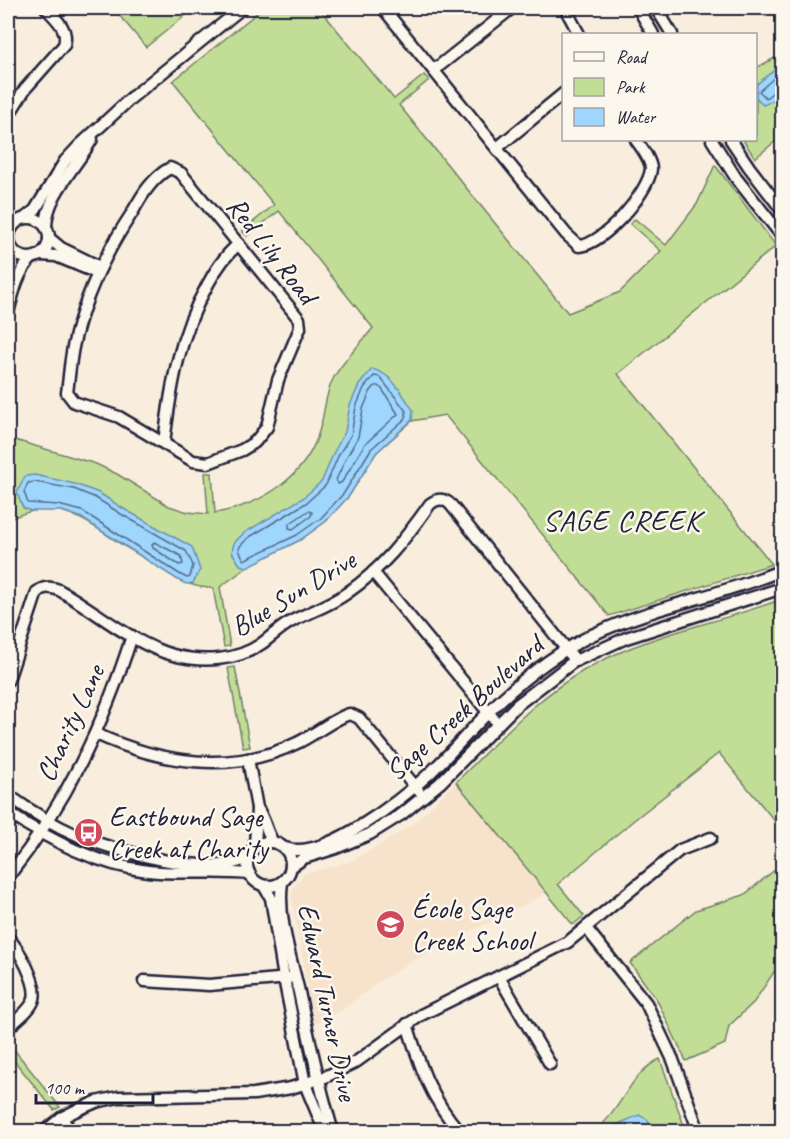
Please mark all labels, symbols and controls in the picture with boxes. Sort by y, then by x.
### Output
legend [562,33,757,141]
text: Road [616,46,649,68]
text: Park [616,76,646,98]
text: Water [616,106,657,128]
street label: Red Lily Road [219,189,327,314]
district label: SAGE CREEK [543,501,706,539]
street label: Blue Sun Drive [224,541,363,644]
street label: Sage Creek Boulevard [378,625,553,788]
street label: Charity Lane [28,657,113,787]
place label: Eastbound Sage Creek at Charity [109,799,270,866]
bus stop icon: Eastbound Sage Creek at Charity [72,816,104,848]
place label: École Sage Creek School [412,891,537,958]
street label: Edward Turner Drive [290,900,366,1105]
school or university icon: École Sage Creek School [375,908,407,940]
scale bar [36,1067,153,1105]
text: 100 m [45,1077,86,1099]

